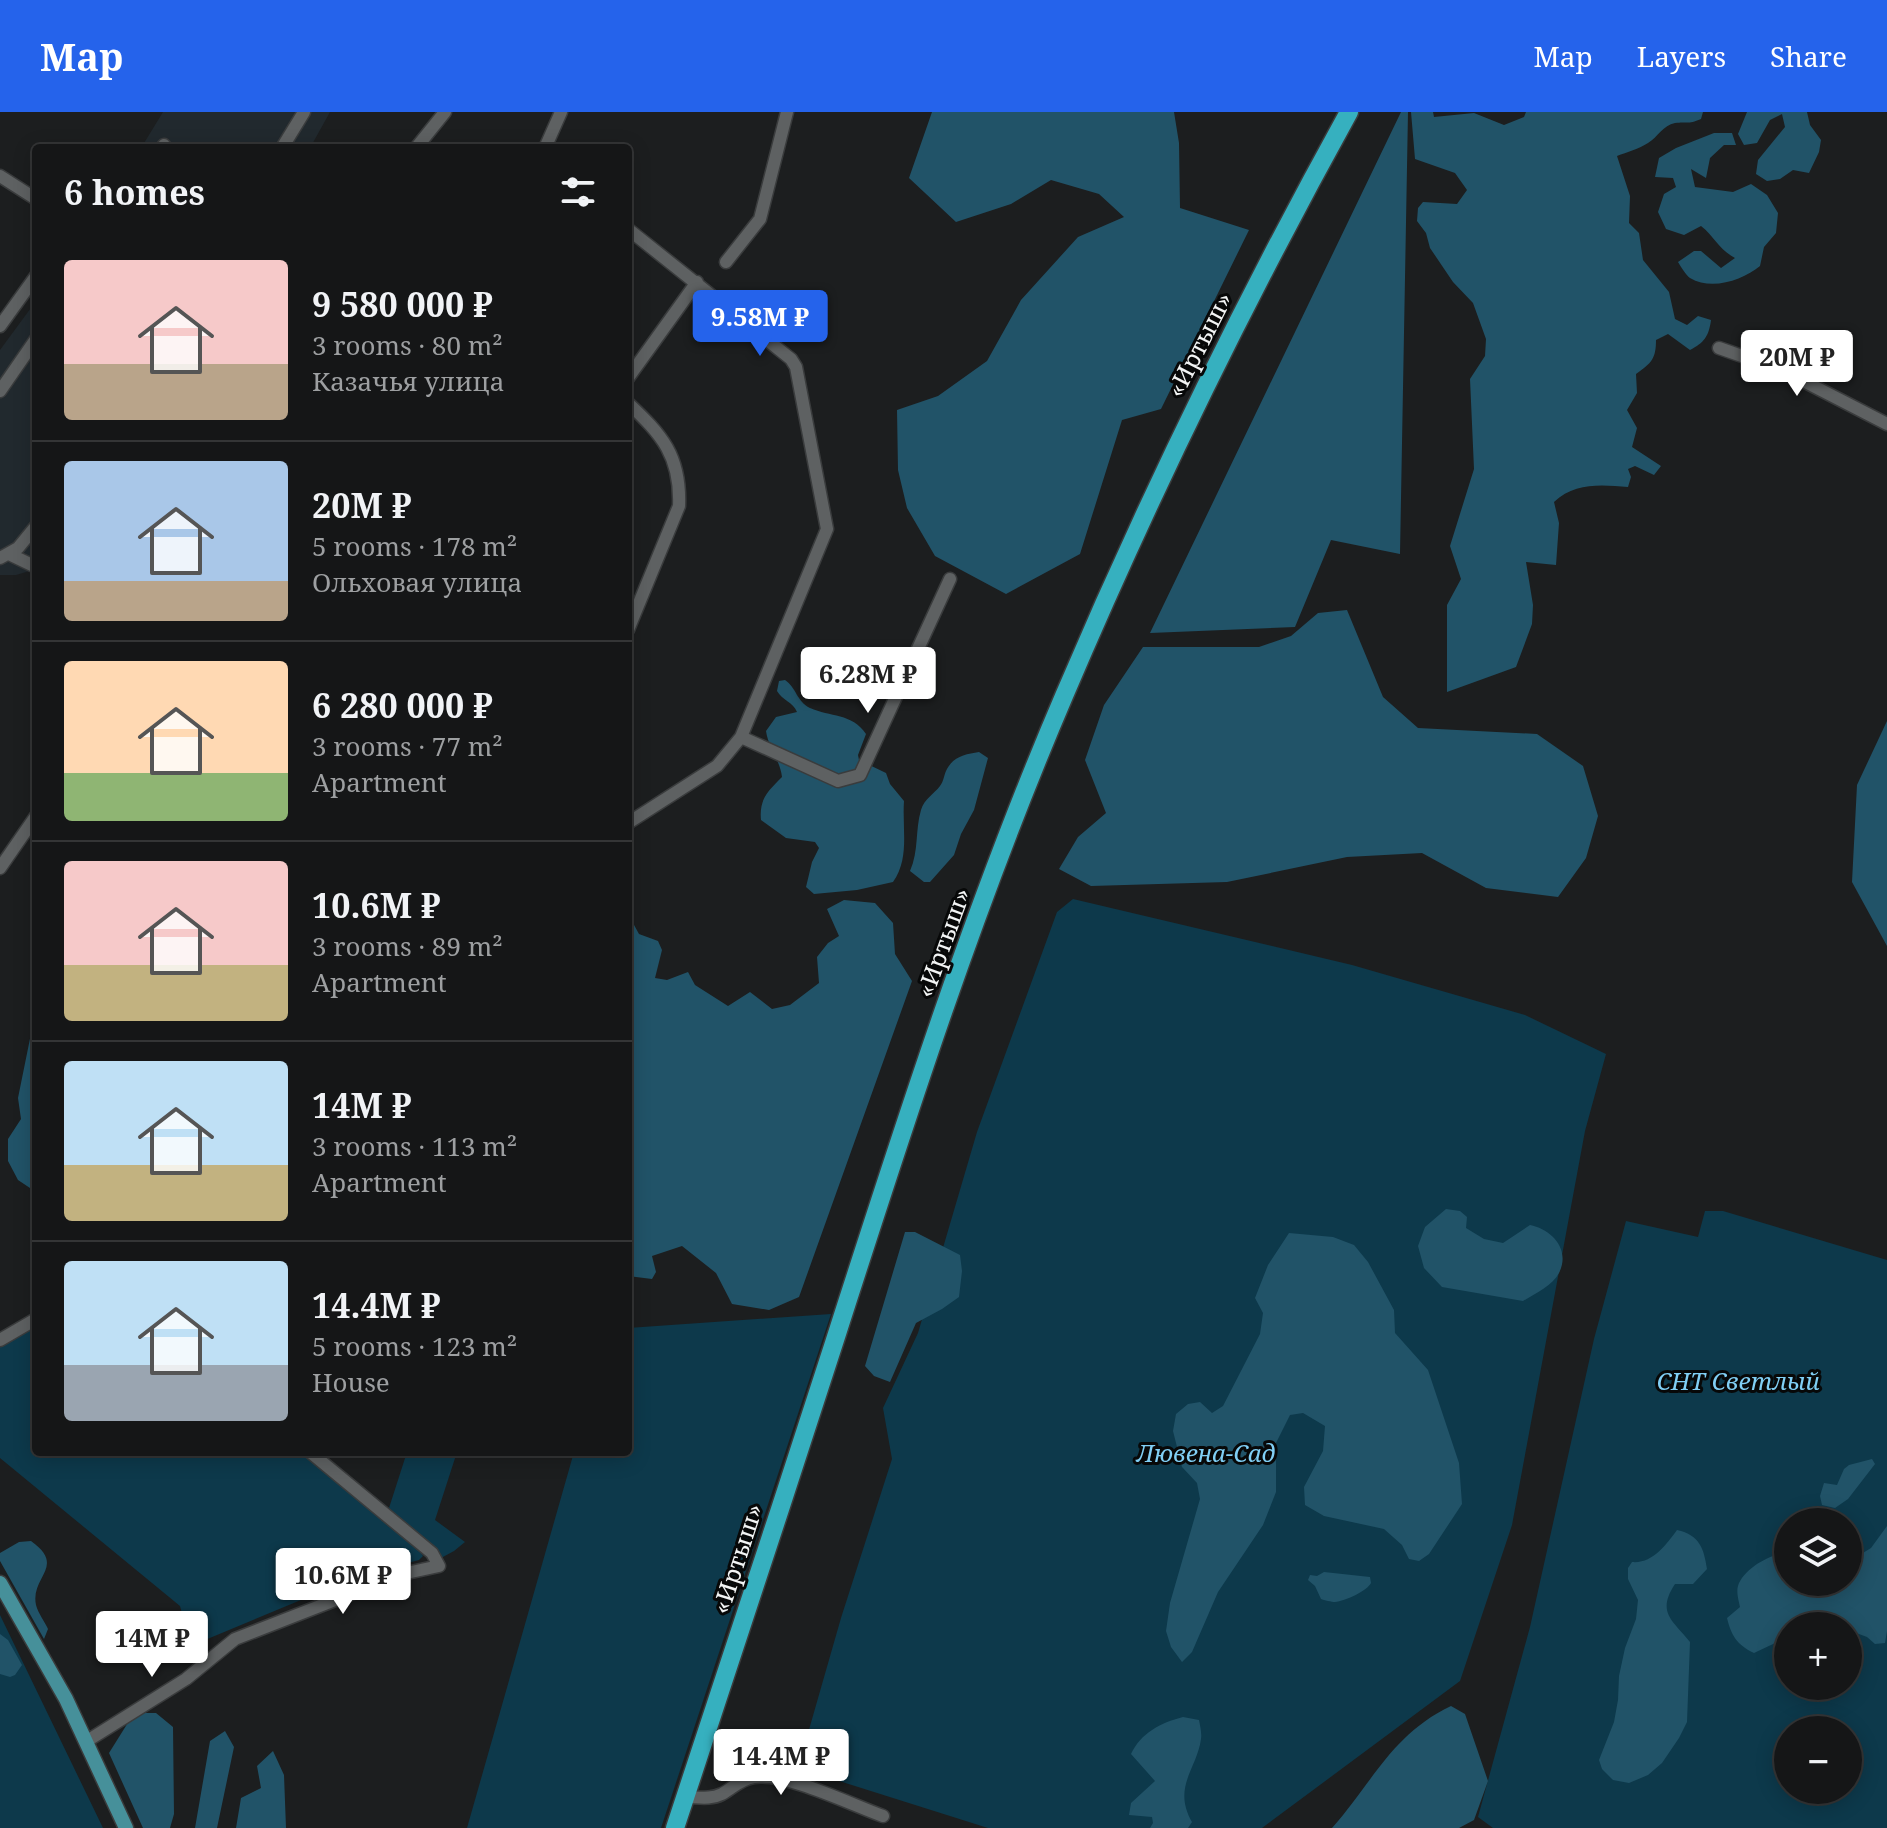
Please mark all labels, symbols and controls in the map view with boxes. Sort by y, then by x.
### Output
text: Map [40,30,124,82]
text: Map [1534,37,1593,75]
text: Layers [1637,37,1726,75]
text: Share [1770,37,1847,75]
text: 6 homes [64,169,205,215]
icon: filters [556,170,600,214]
text: 9 580 000 ₽ [312,281,493,327]
street label: «Иртыш» [1158,286,1239,403]
pin: 9.58M ₽ [686,290,834,358]
icon: home [128,292,224,388]
text: 9.58M ₽ [711,298,809,334]
text: 3 rooms · 80 m² [312,327,503,363]
pin: 20M ₽ [1741,330,1853,398]
text: 20M ₽ [1759,338,1835,374]
text: Казачья улица [312,363,505,399]
text: 20M ₽ [312,482,412,528]
icon: home [128,493,224,589]
text: 5 rooms · 178 m² [312,528,517,564]
text: Ольховая улица [312,564,522,600]
pin: 6.28M ₽ [794,647,942,715]
text: 6.28M ₽ [819,655,917,691]
text: 6 280 000 ₽ [312,682,493,728]
icon: home [128,693,224,789]
text: 3 rooms · 77 m² [312,728,503,764]
text: Apartment [312,764,447,800]
text: 10.6M ₽ [312,882,441,928]
street label: «Иртыш» [908,883,978,1002]
icon: home [128,893,224,989]
text: 3 rooms · 89 m² [312,928,503,964]
text: Apartment [312,964,447,1000]
text: 14M ₽ [312,1082,412,1128]
icon: home [128,1093,224,1189]
text: 3 rooms · 113 m² [312,1128,517,1164]
text: Apartment [312,1164,447,1200]
text: 14.4M ₽ [312,1282,441,1328]
icon: home [128,1293,224,1389]
text: 5 rooms · 123 m² [312,1328,517,1364]
text: House [312,1364,390,1400]
park label: СНТ Светлый [1656,1364,1820,1397]
park label: Лювена-Сад [1136,1436,1275,1469]
street label: «Иртыш» [703,1499,770,1618]
map controls [1774,1508,1862,1804]
button: layers [1774,1508,1862,1596]
pin: 10.6M ₽ [269,1548,417,1616]
text: 10.6M ₽ [294,1556,392,1592]
pin: 14M ₽ [96,1611,208,1679]
button: + [1774,1612,1862,1700]
text: 14M ₽ [114,1619,190,1655]
button: − [1774,1716,1862,1804]
pin: 14.4M ₽ [707,1729,855,1797]
text: 14.4M ₽ [732,1737,830,1773]

